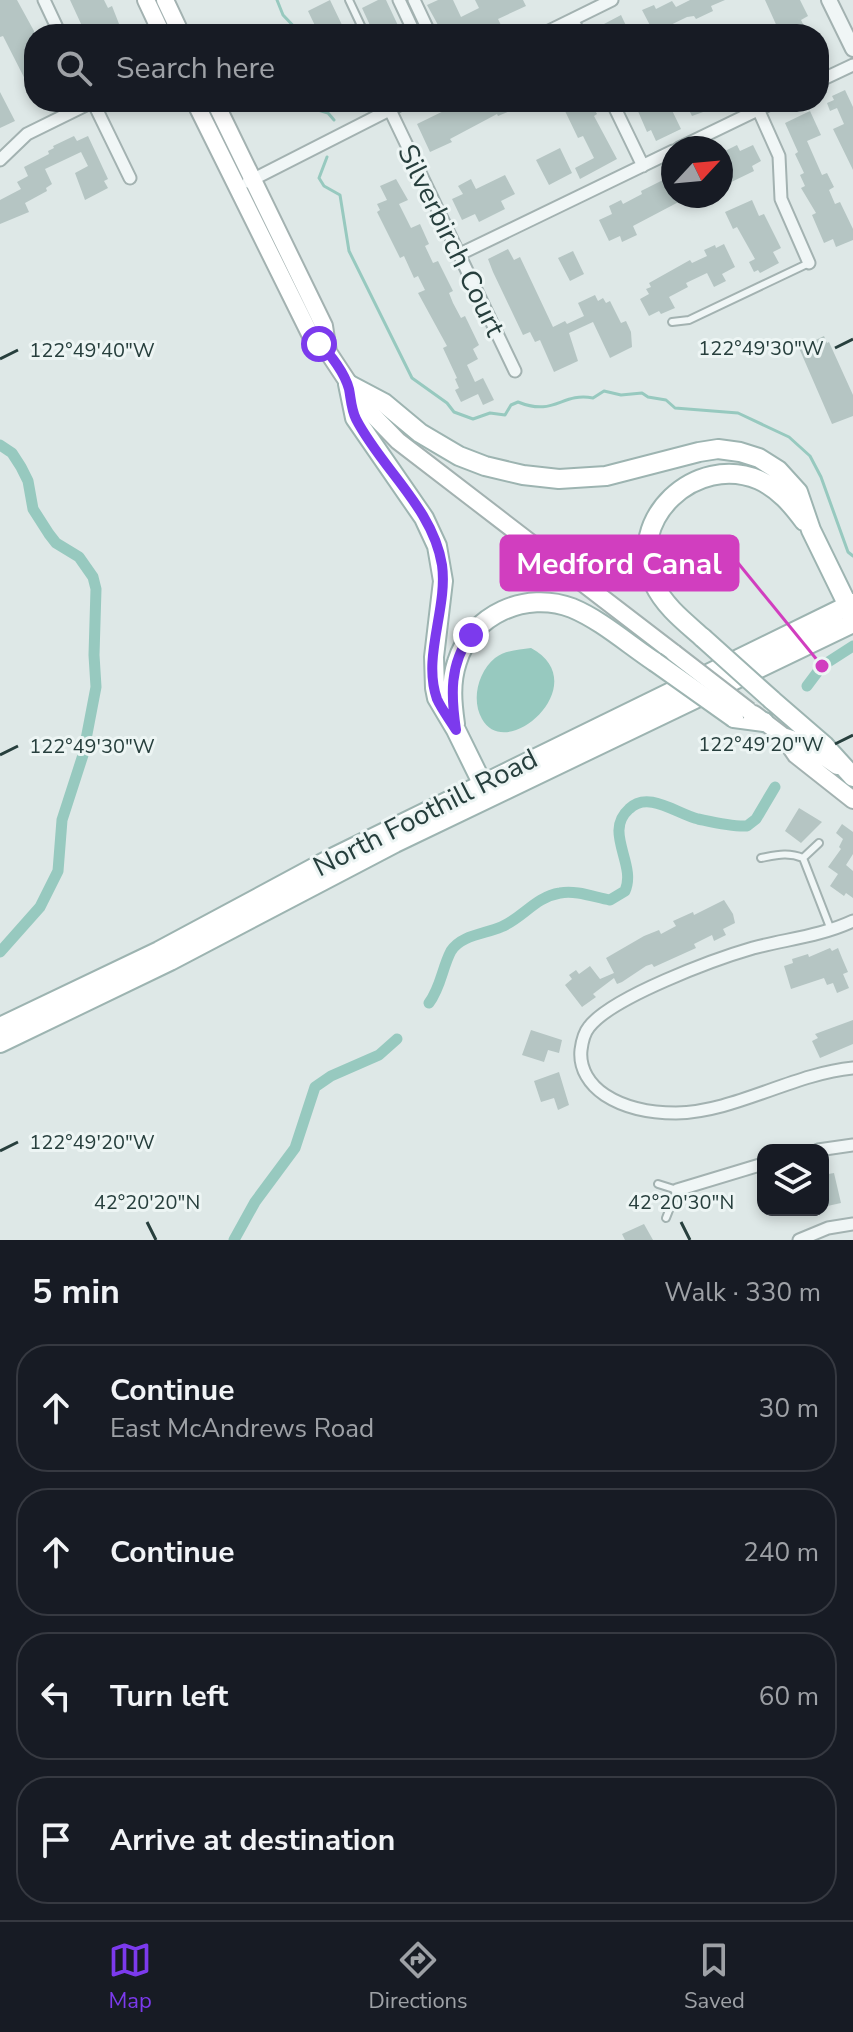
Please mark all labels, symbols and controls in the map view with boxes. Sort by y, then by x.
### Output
search box [24,24,829,112]
icon: search [52,46,96,90]
text: Search here [116,48,275,89]
north arrow [661,136,733,208]
street label: Silverbirch Court [388,138,514,343]
route start [301,326,337,362]
text: 122°49'30"W [698,335,824,362]
text: 122°49'40"W [29,337,155,364]
callout: Medford Canal [501,536,738,590]
text: Medford Canal [516,544,722,585]
route end [453,617,489,653]
text: 122°49'20"W [698,731,824,758]
text: 122°49'30"W [29,733,155,760]
street label: North Foothill Road [307,740,544,886]
text: 122°49'20"W [29,1129,155,1156]
map controls [757,1144,829,1216]
button: layers [757,1144,829,1216]
text: 42°20'20"N [94,1189,200,1216]
text: 42°20'30"N [628,1189,734,1216]
text: 5 min [32,1269,120,1315]
text: Walk · 330 m [664,1275,821,1310]
text: Continue [110,1370,235,1411]
icon: ahead [34,1386,78,1430]
text: 30 m [759,1391,819,1426]
text: East McAndrews Road [110,1411,374,1446]
icon: ahead [34,1530,78,1574]
text: Continue [110,1532,235,1573]
text: 240 m [743,1535,819,1570]
icon: left [34,1674,78,1718]
text: Turn left [110,1676,228,1717]
text: 60 m [759,1679,819,1714]
icon: arrive [34,1818,78,1862]
text: Arrive at destination [110,1820,395,1861]
tab: Map [108,1938,152,2016]
tab: Directions [369,1938,468,2016]
tab: Saved [684,1938,745,2016]

